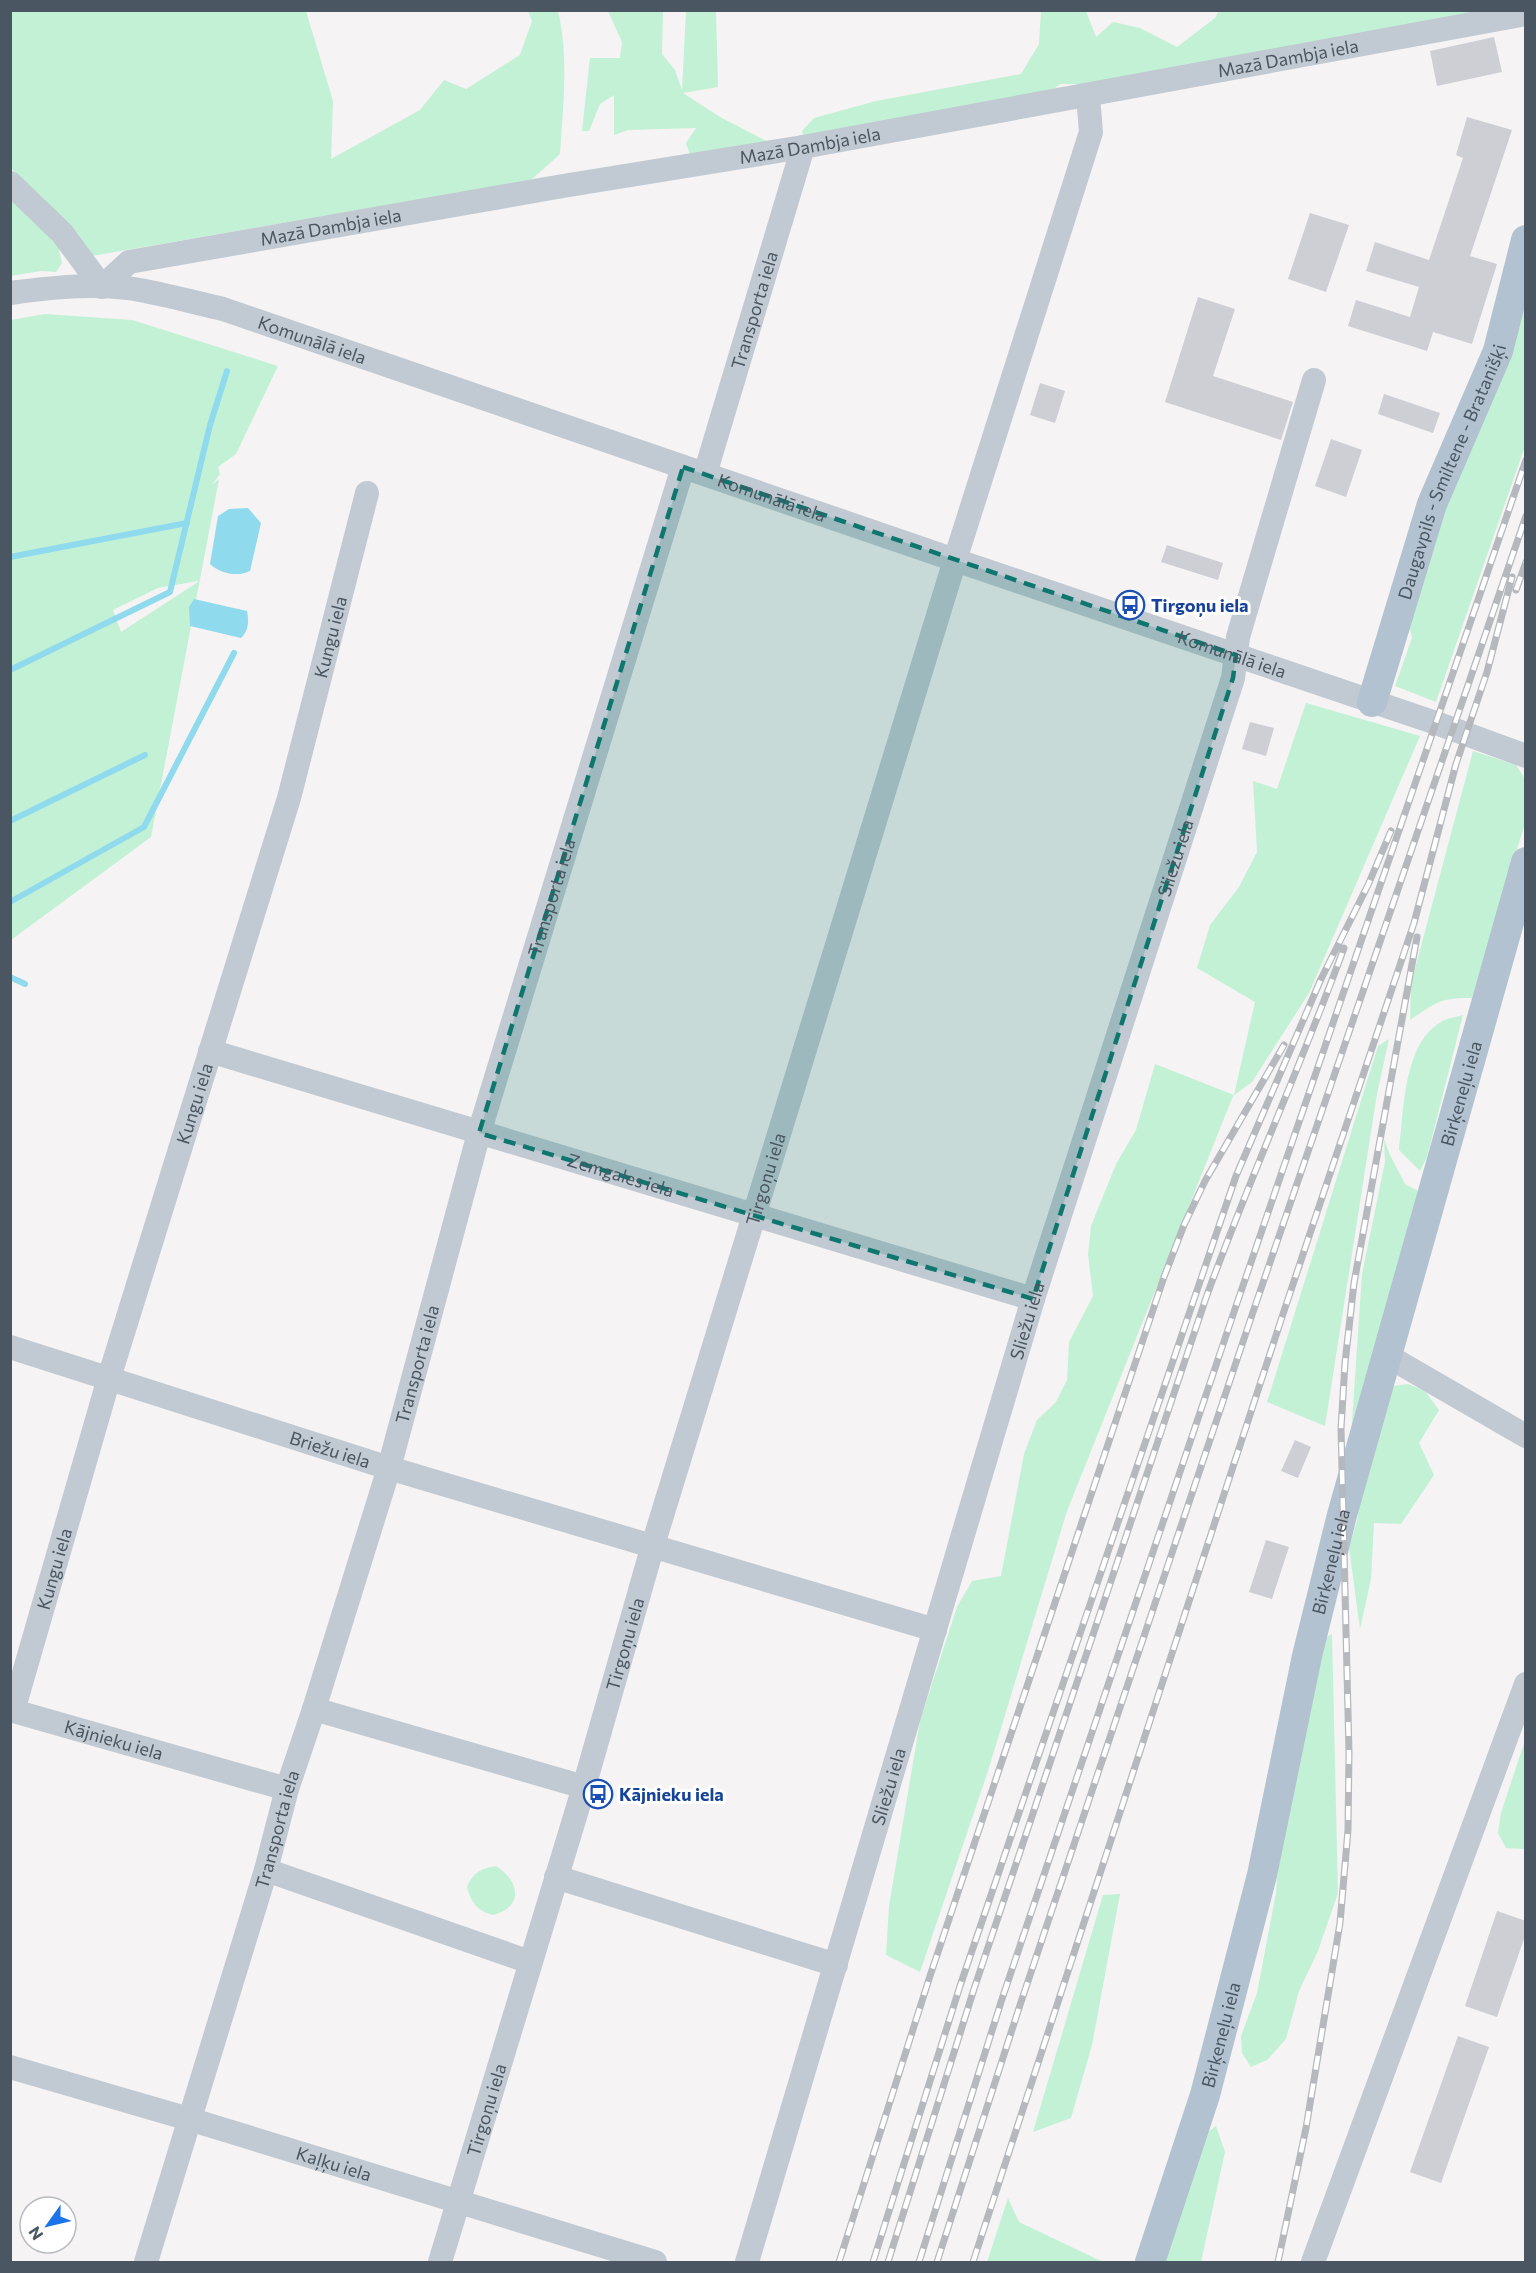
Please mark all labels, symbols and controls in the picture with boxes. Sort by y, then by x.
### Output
street label: Mazā Dambja iela [1216,34,1360,82]
street label: Mazā Dambja iela [738,122,882,168]
street label: Mazā Dambja iela [259,204,403,250]
street label: Transporta iela [726,249,782,372]
street label: Komunālā iela [255,311,369,368]
street label: Daugavpils - Smiltene - Bratanišķi [1393,342,1510,602]
street label: Komunālā iela [715,468,829,526]
bus stop icon: Tirgoņu iela [1114,589,1146,621]
street label: Kungu iela [309,594,351,680]
place label: Tirgoņu iela [1151,594,1249,617]
street label: Komunālā iela [1175,625,1289,682]
street label: Sliežu iela [1152,816,1198,899]
street label: Transporta iela [523,836,580,959]
street label: Birķeneļu iela [1436,1038,1486,1149]
street label: Kungu iela [171,1060,217,1147]
street label: Tirgoņu iela [741,1130,790,1228]
street label: Zemgales iela [565,1148,677,1201]
street label: Sliežu iela [1005,1279,1049,1362]
street label: Transporta iela [390,1302,443,1426]
street label: Briežu iela [287,1426,373,1472]
street label: Birķeneļu iela [1307,1506,1354,1617]
street label: Kungu iela [32,1526,76,1612]
street label: Tirgoņu iela [601,1595,648,1693]
street label: Kājnieku iela [62,1715,166,1764]
street label: Sliežu iela [866,1745,910,1828]
street label: Transporta iela [250,1767,304,1891]
bus stop icon: Kājnieku iela [582,1778,614,1810]
place label: Kājnieku iela [619,1783,724,1805]
street label: Birķeneļu iela [1196,1980,1245,2090]
street label: Tirgoņu iela [462,2061,511,2159]
street label: Kaļķu iela [294,2142,374,2185]
north arrow [18,2195,78,2255]
text: N [24,2223,46,2244]

